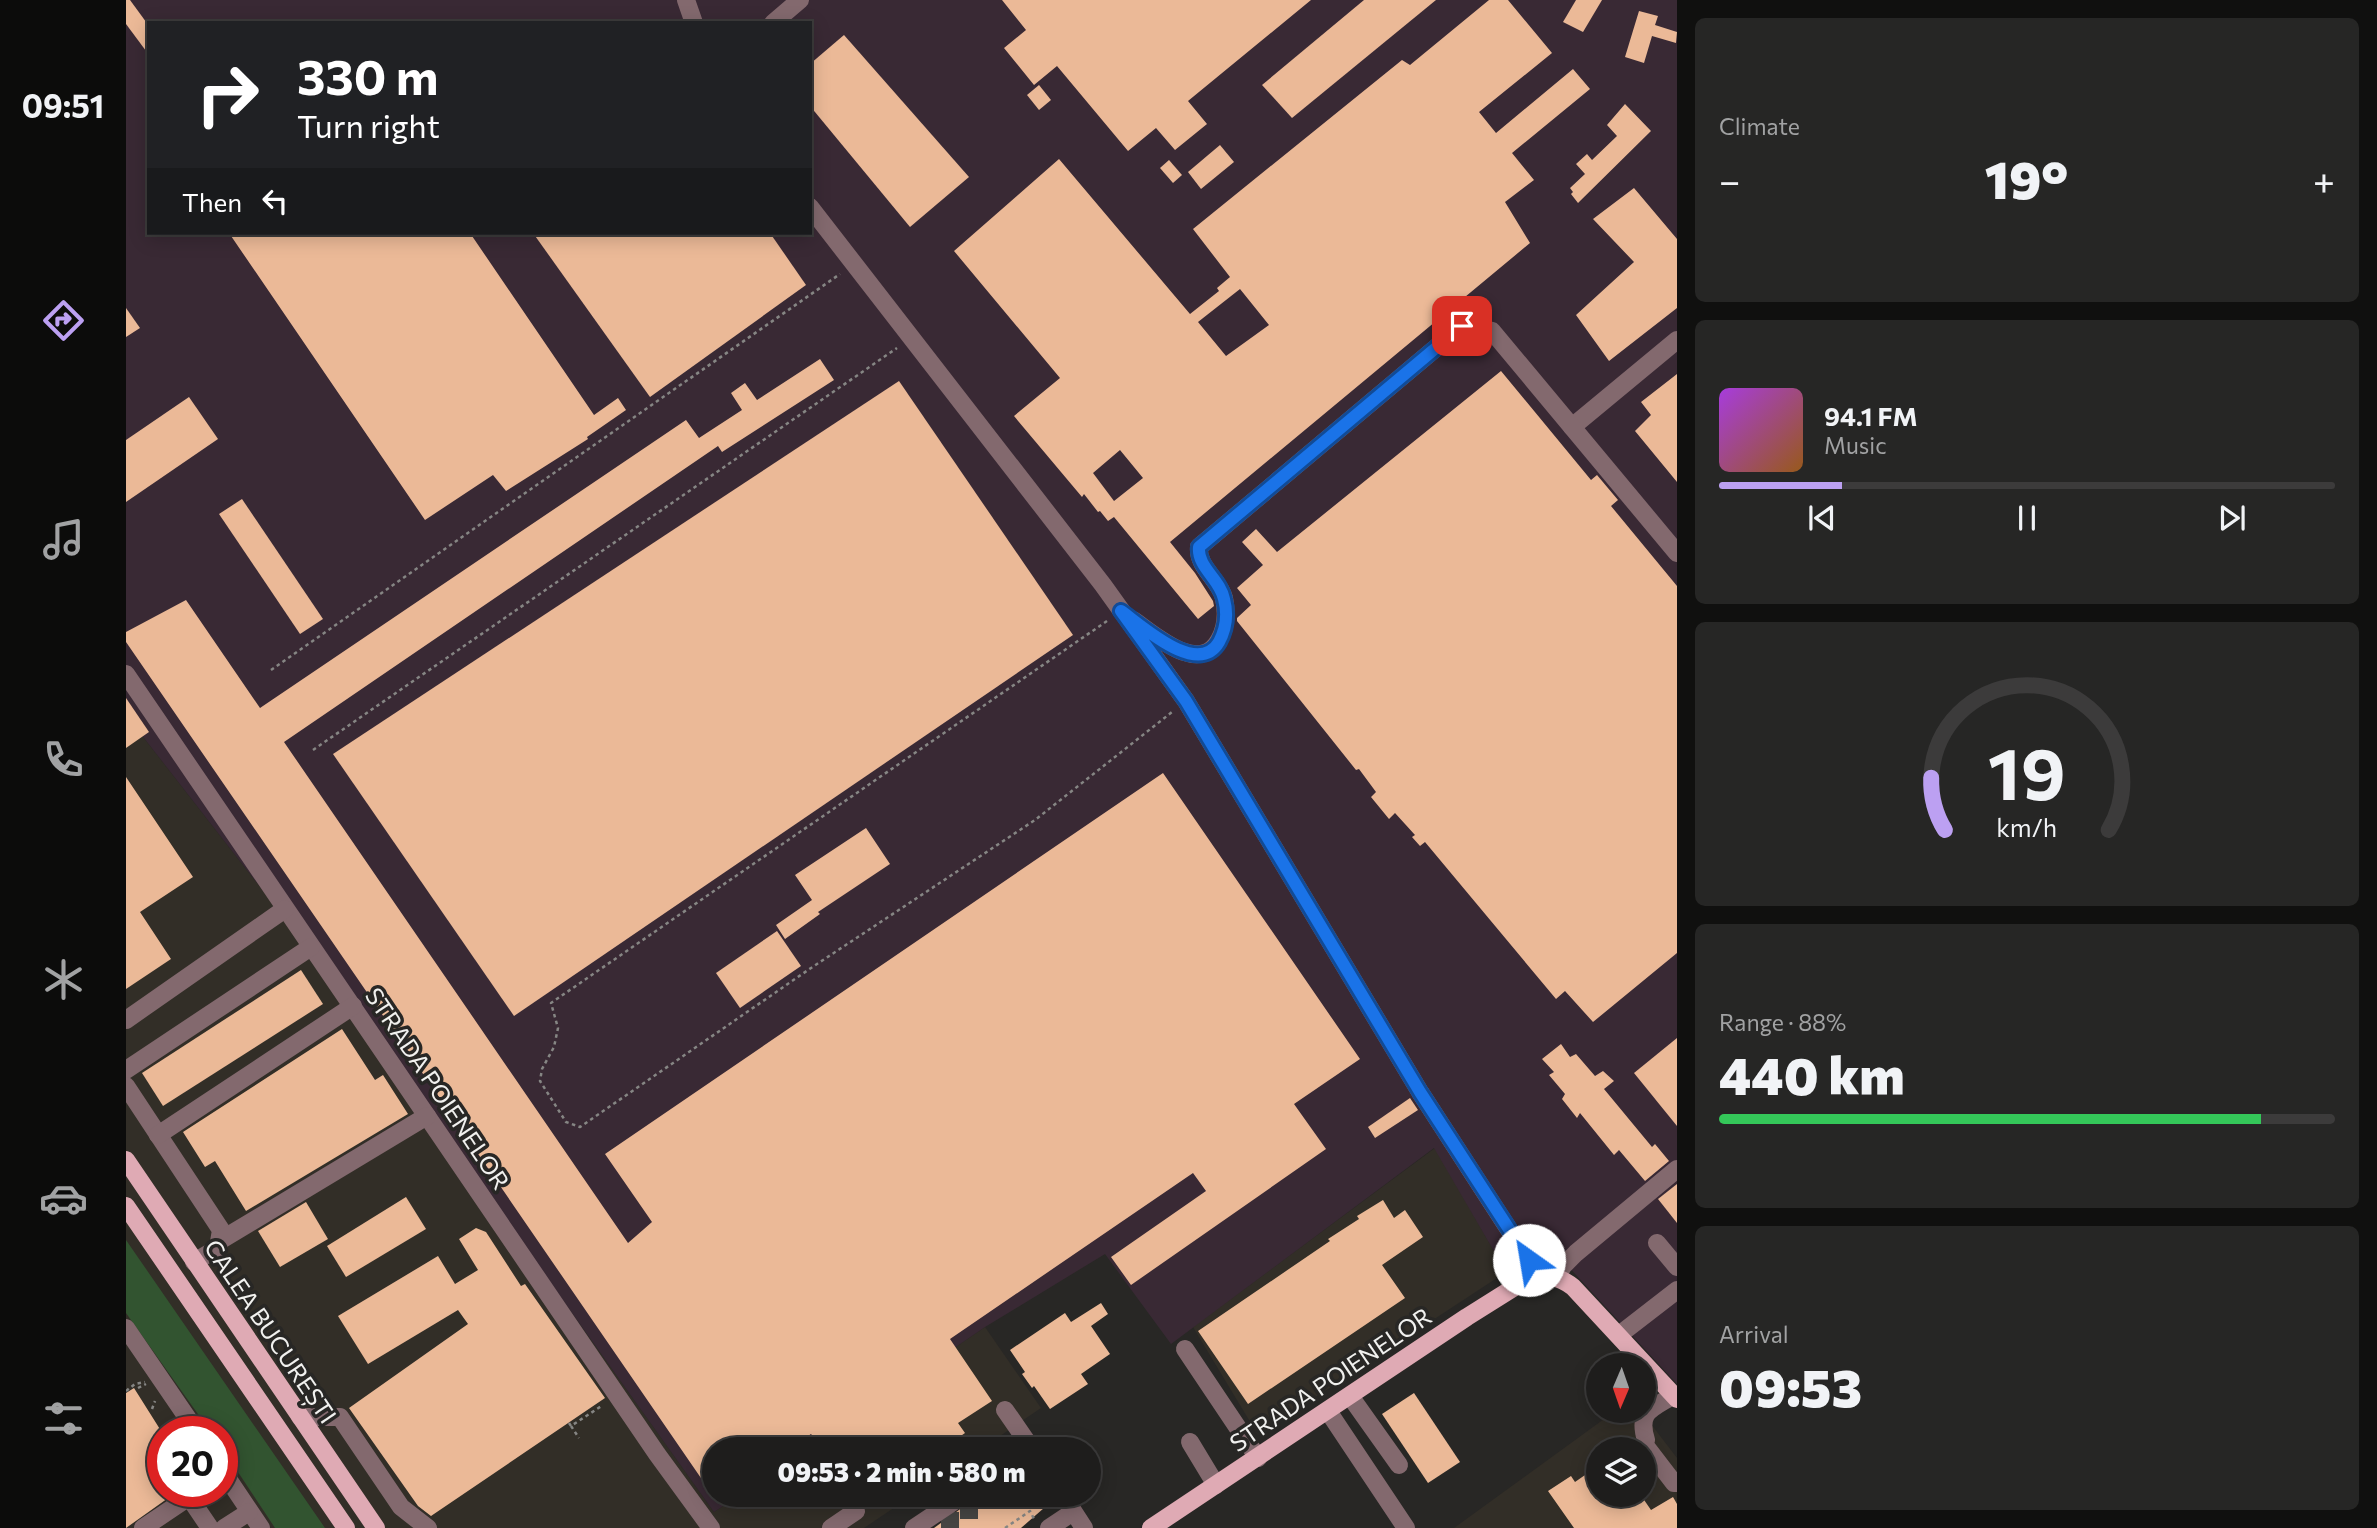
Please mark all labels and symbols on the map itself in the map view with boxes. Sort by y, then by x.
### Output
pin [1432,296,1492,356]
street label: STRADA POIENELOR [360,982,516,1194]
position arrow [1492,1223,1566,1297]
street label: CALEA BUCUREȘTI [197,1234,343,1429]
street label: STRADA POIENELOR [1224,1301,1436,1457]
north arrow [1586,1353,1656,1423]
speed limit sign: 20 [147,1416,238,1507]

